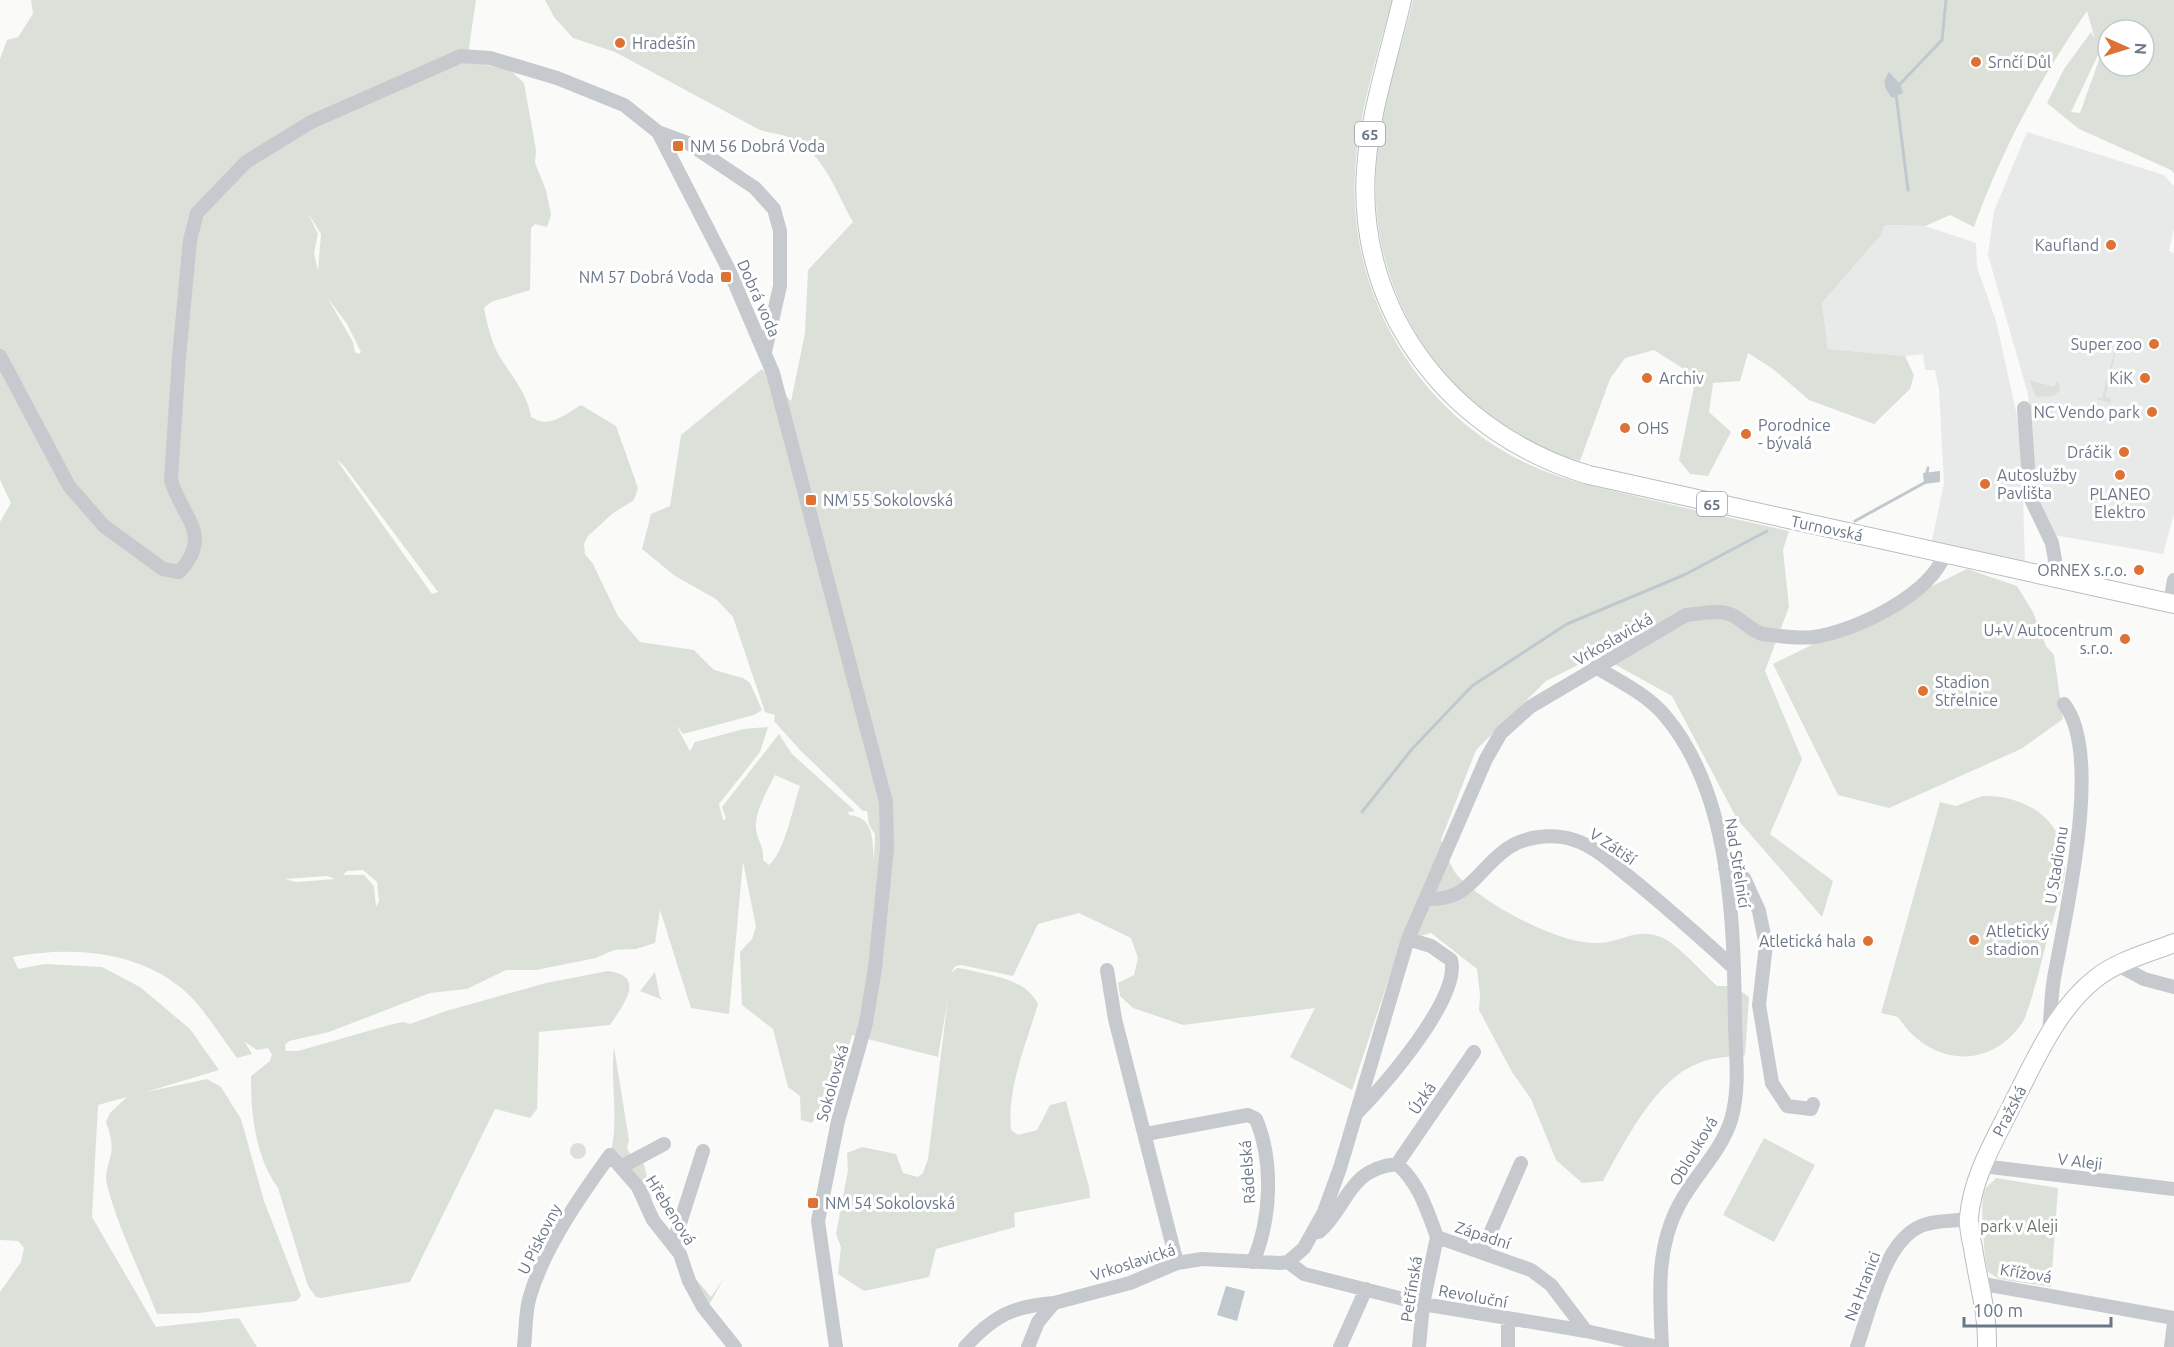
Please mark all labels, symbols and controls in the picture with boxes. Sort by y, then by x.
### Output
north arrow [2096,18,2156,78]
place label: Hradešín [632,34,696,52]
marker: Hradešín [613,36,627,50]
text: N [2132,42,2150,55]
place label: Srnčí Důl [1988,53,2051,71]
marker: Srnčí Důl [1969,55,1983,69]
road number: 65 [1355,122,1385,146]
place label: NM 56 Dobrá Voda [690,137,825,155]
marker: NM 56 Dobrá Voda [671,139,685,153]
place label: Kaufland [2035,236,2099,254]
marker: Kaufland [2104,238,2118,252]
street label: Dobrá voda [734,257,784,339]
place label: NM 57 Dobrá Voda [579,268,714,286]
marker: NM 57 Dobrá Voda [719,270,733,284]
place label: Super zoo [2071,335,2142,353]
marker: Super zoo [2147,337,2161,351]
place label: Archiv [1659,369,1704,387]
place label: KiK [2109,369,2133,387]
marker: Archiv [1640,371,1654,385]
marker: KiK [2138,371,2152,385]
place label: NC Vendo park [2033,403,2140,421]
marker: NC Vendo park [2145,405,2159,419]
place label: Porodnice - bývalá [1758,416,1831,452]
place label: OHS [1637,419,1669,437]
marker: OHS [1618,421,1632,435]
marker: Porodnice - bývalá [1739,427,1753,441]
place label: Dráčik [2067,443,2112,461]
marker: Dráčik [2117,445,2131,459]
place label: Autoslužby Pavlišta [1997,466,2077,502]
marker: PLANEO Elektro [2113,468,2127,482]
marker: Autoslužby Pavlišta [1978,477,1992,491]
place label: PLANEO Elektro [2089,485,2151,521]
place label: NM 55 Sokolovská [823,491,953,509]
road number: 65 [1697,492,1727,516]
marker: NM 55 Sokolovská [804,493,818,507]
street label: Turnovská [1789,512,1865,544]
place label: ORNEX s.r.o. [2037,561,2127,579]
marker: ORNEX s.r.o. [2132,563,2146,577]
street label: Vrkoslavická [1570,609,1656,669]
place label: U+V Autocentrum s.r.o. [1983,621,2113,657]
marker: U+V Autocentrum s.r.o. [2118,632,2132,646]
place label: Stadion Střelnice [1935,673,1998,709]
marker: Stadion Střelnice [1916,684,1930,698]
street label: Nad Střelnicí [1722,817,1754,910]
street label: V Zátiší [1586,824,1641,869]
street label: U Stadionu [2041,825,2071,905]
place label: Atletický stadion [1986,922,2049,958]
place label: Atletická hala [1759,932,1856,950]
marker: Atletický stadion [1967,933,1981,947]
marker: Atletická hala [1861,934,1875,948]
street label: Sokolovská [812,1042,852,1124]
street label: Úzká [1403,1078,1439,1117]
street label: Pražská [1989,1083,2029,1139]
street label: Oblouková [1665,1113,1721,1189]
street label: Rádelská [1236,1140,1258,1204]
street label: V Aleji [2057,1149,2103,1173]
street label: Hřebenová [643,1172,699,1248]
place label: NM 54 Sokolovská [825,1194,955,1212]
marker: NM 54 Sokolovská [806,1196,820,1210]
street label: U Pískovny [514,1201,565,1277]
park label: park v Aleji [1980,1217,2058,1235]
street label: Západní [1453,1218,1514,1253]
street label: Vrkoslavická [1088,1240,1178,1284]
street label: Na Hranici [1841,1249,1883,1323]
street label: Petřínská [1397,1255,1425,1323]
street label: Křížová [1999,1260,2053,1286]
street label: Revoluční [1437,1281,1510,1311]
scale bar [1964,1290,2111,1328]
text: 100 m [1973,1300,2023,1320]

